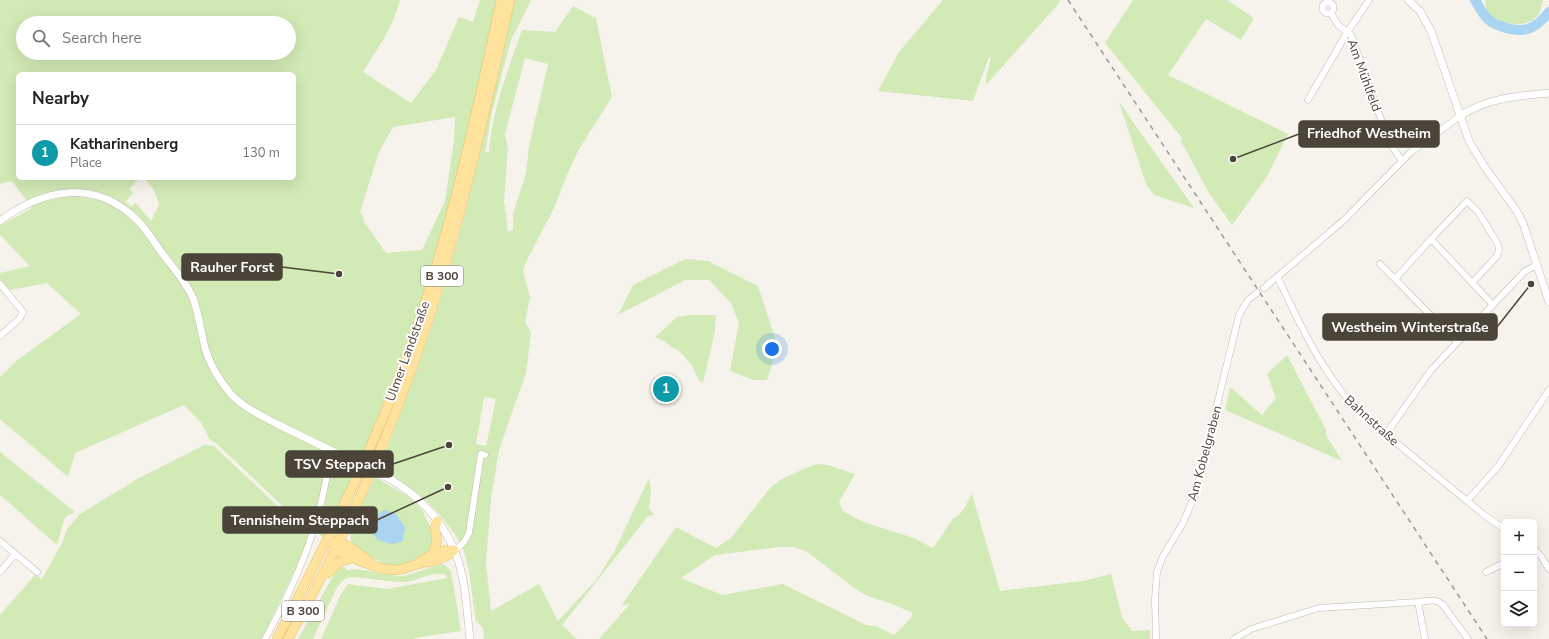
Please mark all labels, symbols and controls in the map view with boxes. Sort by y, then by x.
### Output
search box [16,16,296,60]
icon: search [30,27,52,49]
text: Search here [62,28,142,48]
street label: Am Mühlfeld [1343,37,1386,114]
text: Nearby [32,87,89,110]
callout: Friedhof Westheim [1299,121,1439,147]
text: Friedhof Westheim [1307,124,1431,143]
text: Katharinenberg [70,134,178,154]
text: 1 [41,144,49,162]
text: 130 m [242,144,280,162]
text: Place [70,154,102,172]
callout: Rauher Forst [182,254,282,280]
text: Rauher Forst [190,258,274,277]
road number: B 300 [421,266,463,286]
street label: Ulmer Landstraße [381,299,434,404]
callout: Westheim Winterstraße [1323,314,1497,340]
text: Westheim Winterstraße [1331,318,1489,337]
your location [762,339,782,359]
pin: 1 [653,374,679,404]
street label: Bahnstraße [1340,391,1403,450]
street label: Am Kobelgraben [1184,403,1226,503]
callout: TSV Steppach [286,451,393,477]
text: TSV Steppach [294,455,386,474]
callout: Tennisheim Steppach [223,507,377,533]
text: Tennisheim Steppach [231,511,369,530]
map controls [1501,519,1537,627]
button: + [1501,519,1537,555]
button: − [1501,555,1537,591]
button: layers [1501,591,1537,627]
road number: B 300 [282,601,324,621]

